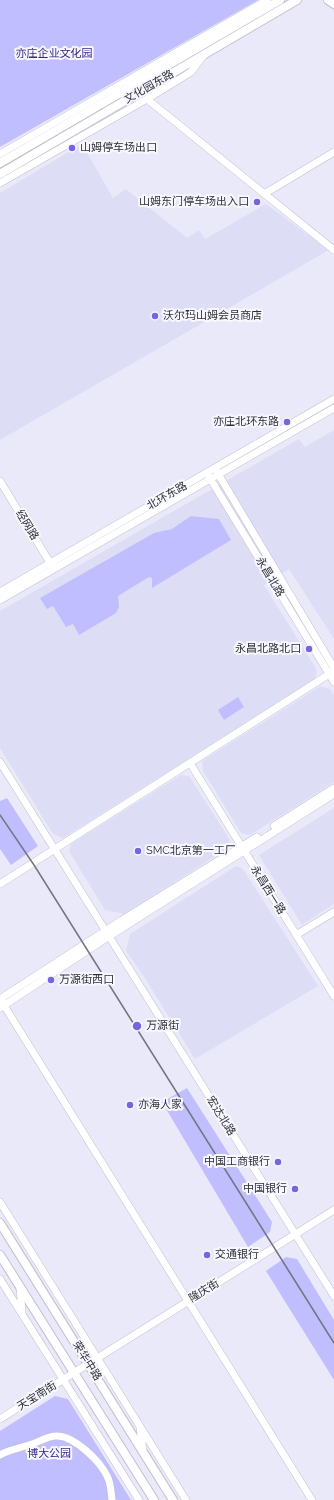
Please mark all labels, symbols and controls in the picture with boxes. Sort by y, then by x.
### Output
park label: 亦庄企业文化园 [16,47,92,61]
street label: 文化园东路 [122,68,176,106]
place label: 山姆停车场出口 [80,141,157,155]
marker: 山姆停车场出口 [67,143,77,153]
place label: 山姆东门停车场出入口 [139,195,249,209]
marker: 山姆东门停车场出入口 [252,197,262,207]
place label: 沃尔玛山姆会员商店 [163,309,262,323]
marker: 沃尔玛山姆会员商店 [150,311,160,321]
place label: 亦庄北环东路 [213,415,279,429]
marker: 亦庄北环东路 [282,417,292,427]
street label: 北环东路 [145,479,189,513]
street label: 经网路 [13,508,41,542]
street label: 永昌北路 [253,555,287,599]
place label: 永昌北路北口 [235,642,301,656]
marker: 永昌北路北口 [304,644,314,654]
place label: SMC北京第一工厂 [146,844,236,858]
marker: SMC北京第一工厂 [133,846,143,856]
street label: 永昌西一路 [248,863,288,917]
place label: 万源街西口 [59,973,114,987]
marker: 万源街西口 [46,975,56,985]
place label: 万源街 [146,1019,179,1033]
marker: 万源街 [131,1020,143,1032]
street label: 宏达北路 [204,1094,238,1138]
place label: 亦海人家 [138,1098,182,1112]
marker: 亦海人家 [125,1100,135,1110]
place label: 中国工商银行 [204,1155,270,1169]
marker: 中国工商银行 [273,1157,283,1167]
place label: 中国银行 [243,1182,287,1196]
marker: 中国银行 [290,1184,300,1194]
place label: 交通银行 [215,1248,259,1262]
marker: 交通银行 [202,1250,212,1260]
street label: 隆庆街 [187,1277,221,1305]
street label: 荣华中路 [70,1339,104,1383]
street label: 天宝南街 [15,1379,59,1413]
park label: 博大公园 [27,1447,71,1461]

